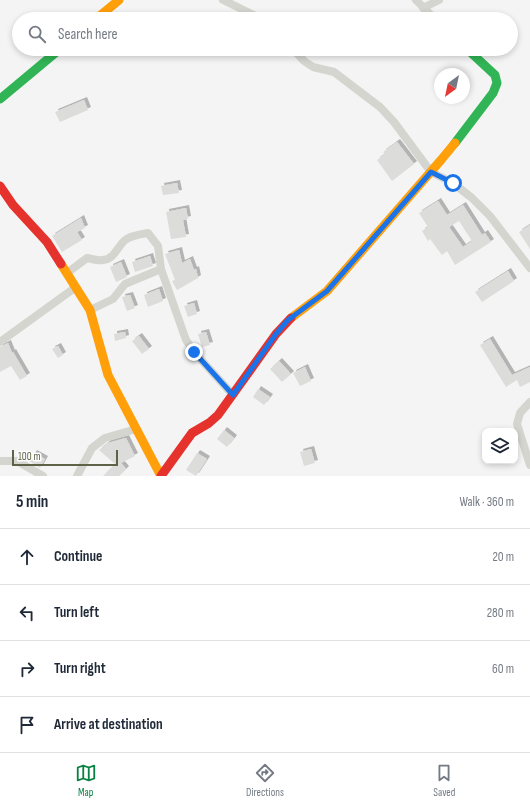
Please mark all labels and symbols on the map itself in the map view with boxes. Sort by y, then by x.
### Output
north arrow [434,68,470,104]
route start [444,174,462,192]
route end [185,343,203,361]
scale bar [12,448,118,467]

